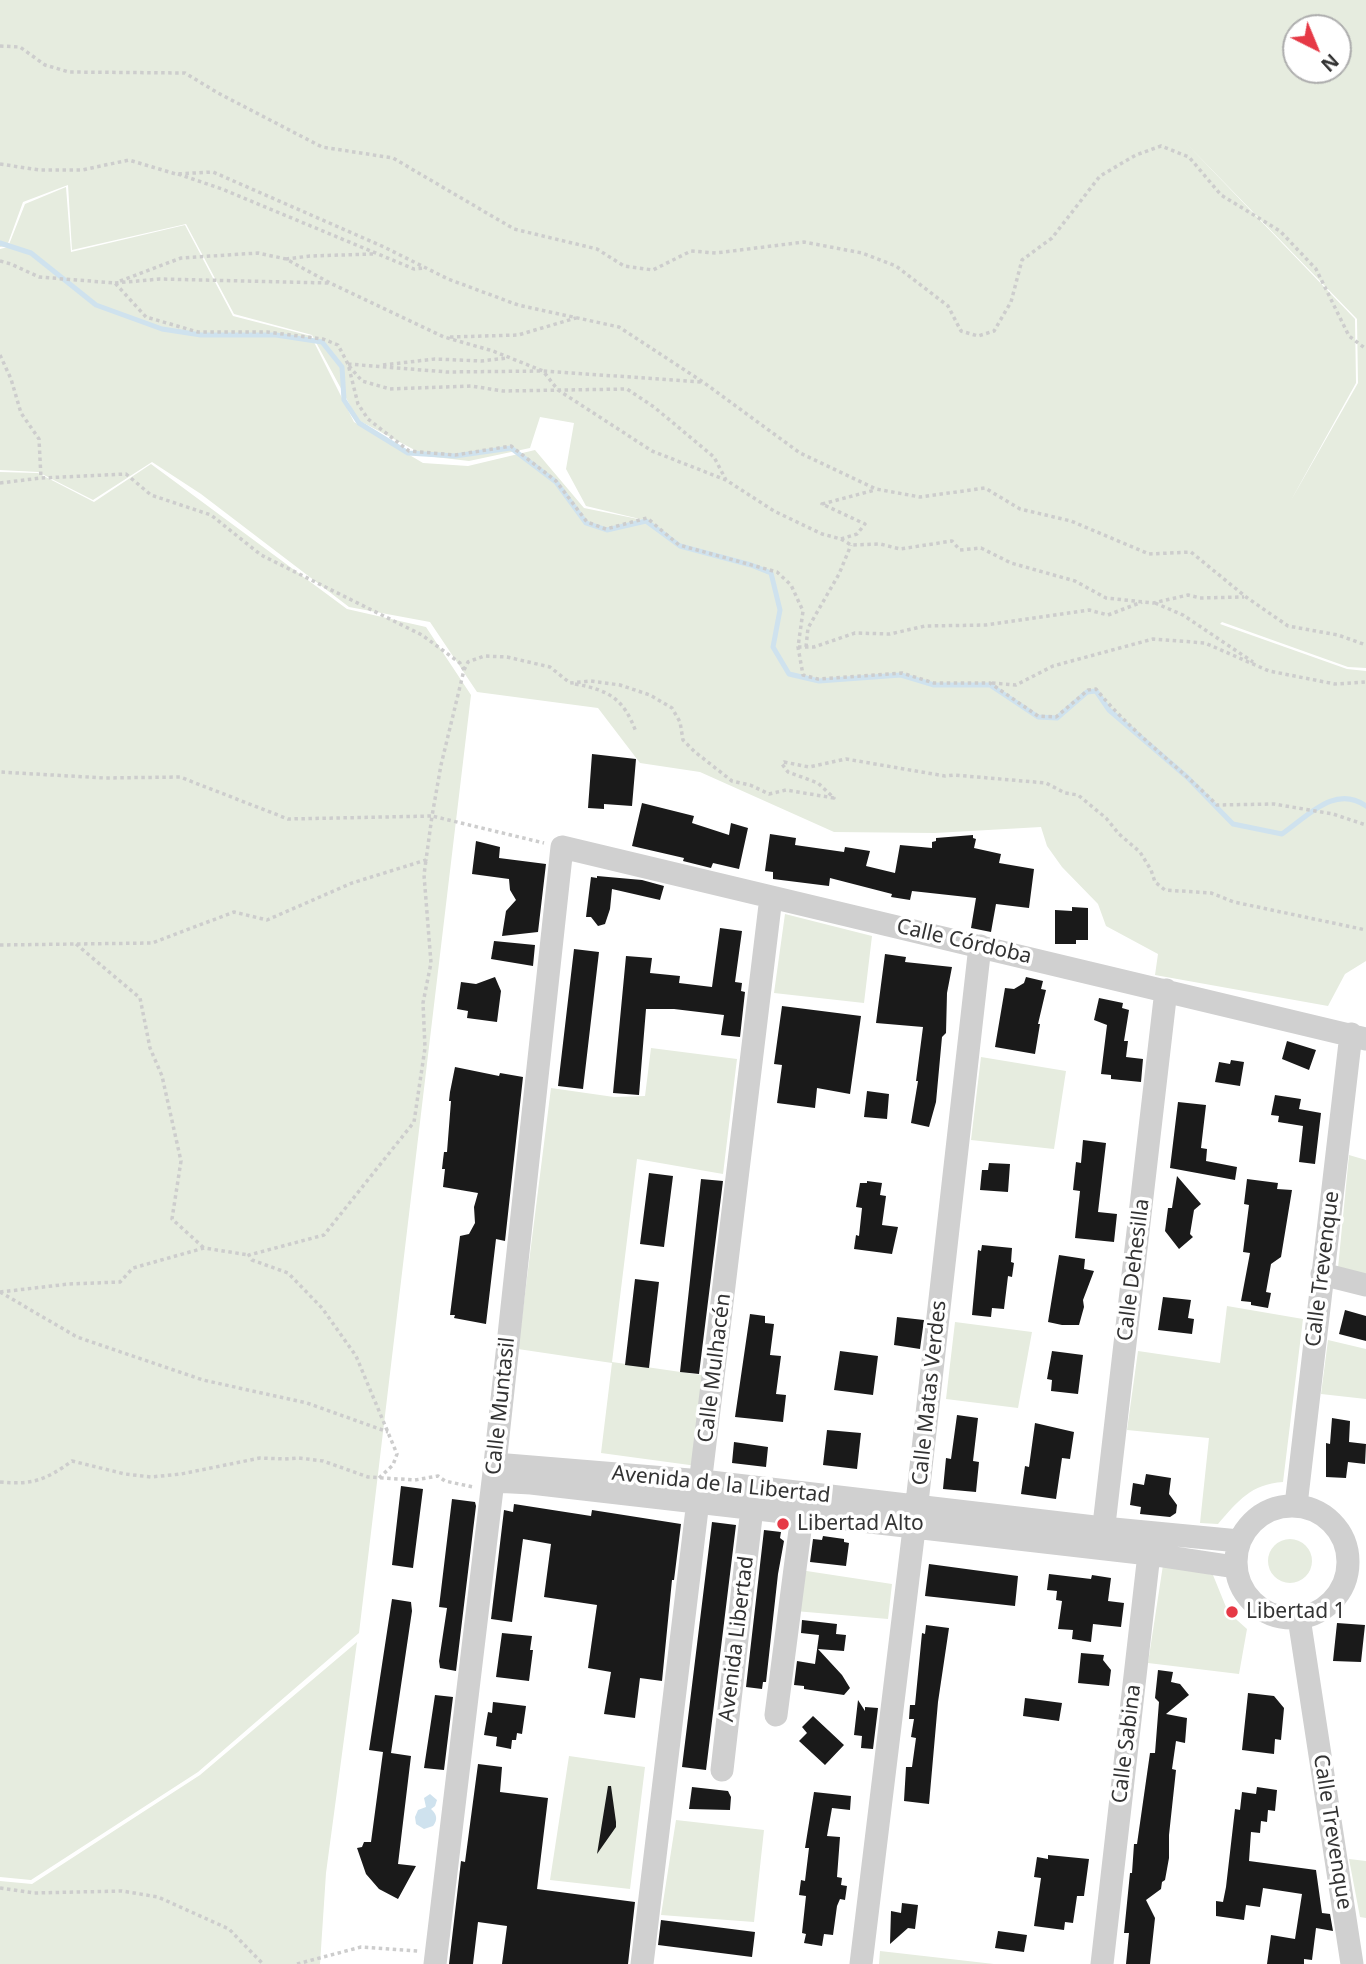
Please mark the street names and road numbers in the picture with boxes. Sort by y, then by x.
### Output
street label: Calle Córdoba [894,914,1034,970]
street label: Calle Trevenque [1301,1190,1345,1348]
street label: Calle Dehesilla [1113,1197,1155,1343]
street label: Calle Mulhacén [693,1292,737,1444]
street label: Calle Matas Verdes [908,1299,952,1487]
street label: Calle Muntasil [481,1336,521,1476]
street label: Avenida de la Libertad [611,1461,831,1509]
street label: Avenida Libertad [714,1555,760,1723]
street label: Calle Sabina [1107,1683,1147,1805]
street label: Calle Trevenque [1307,1753,1357,1911]

